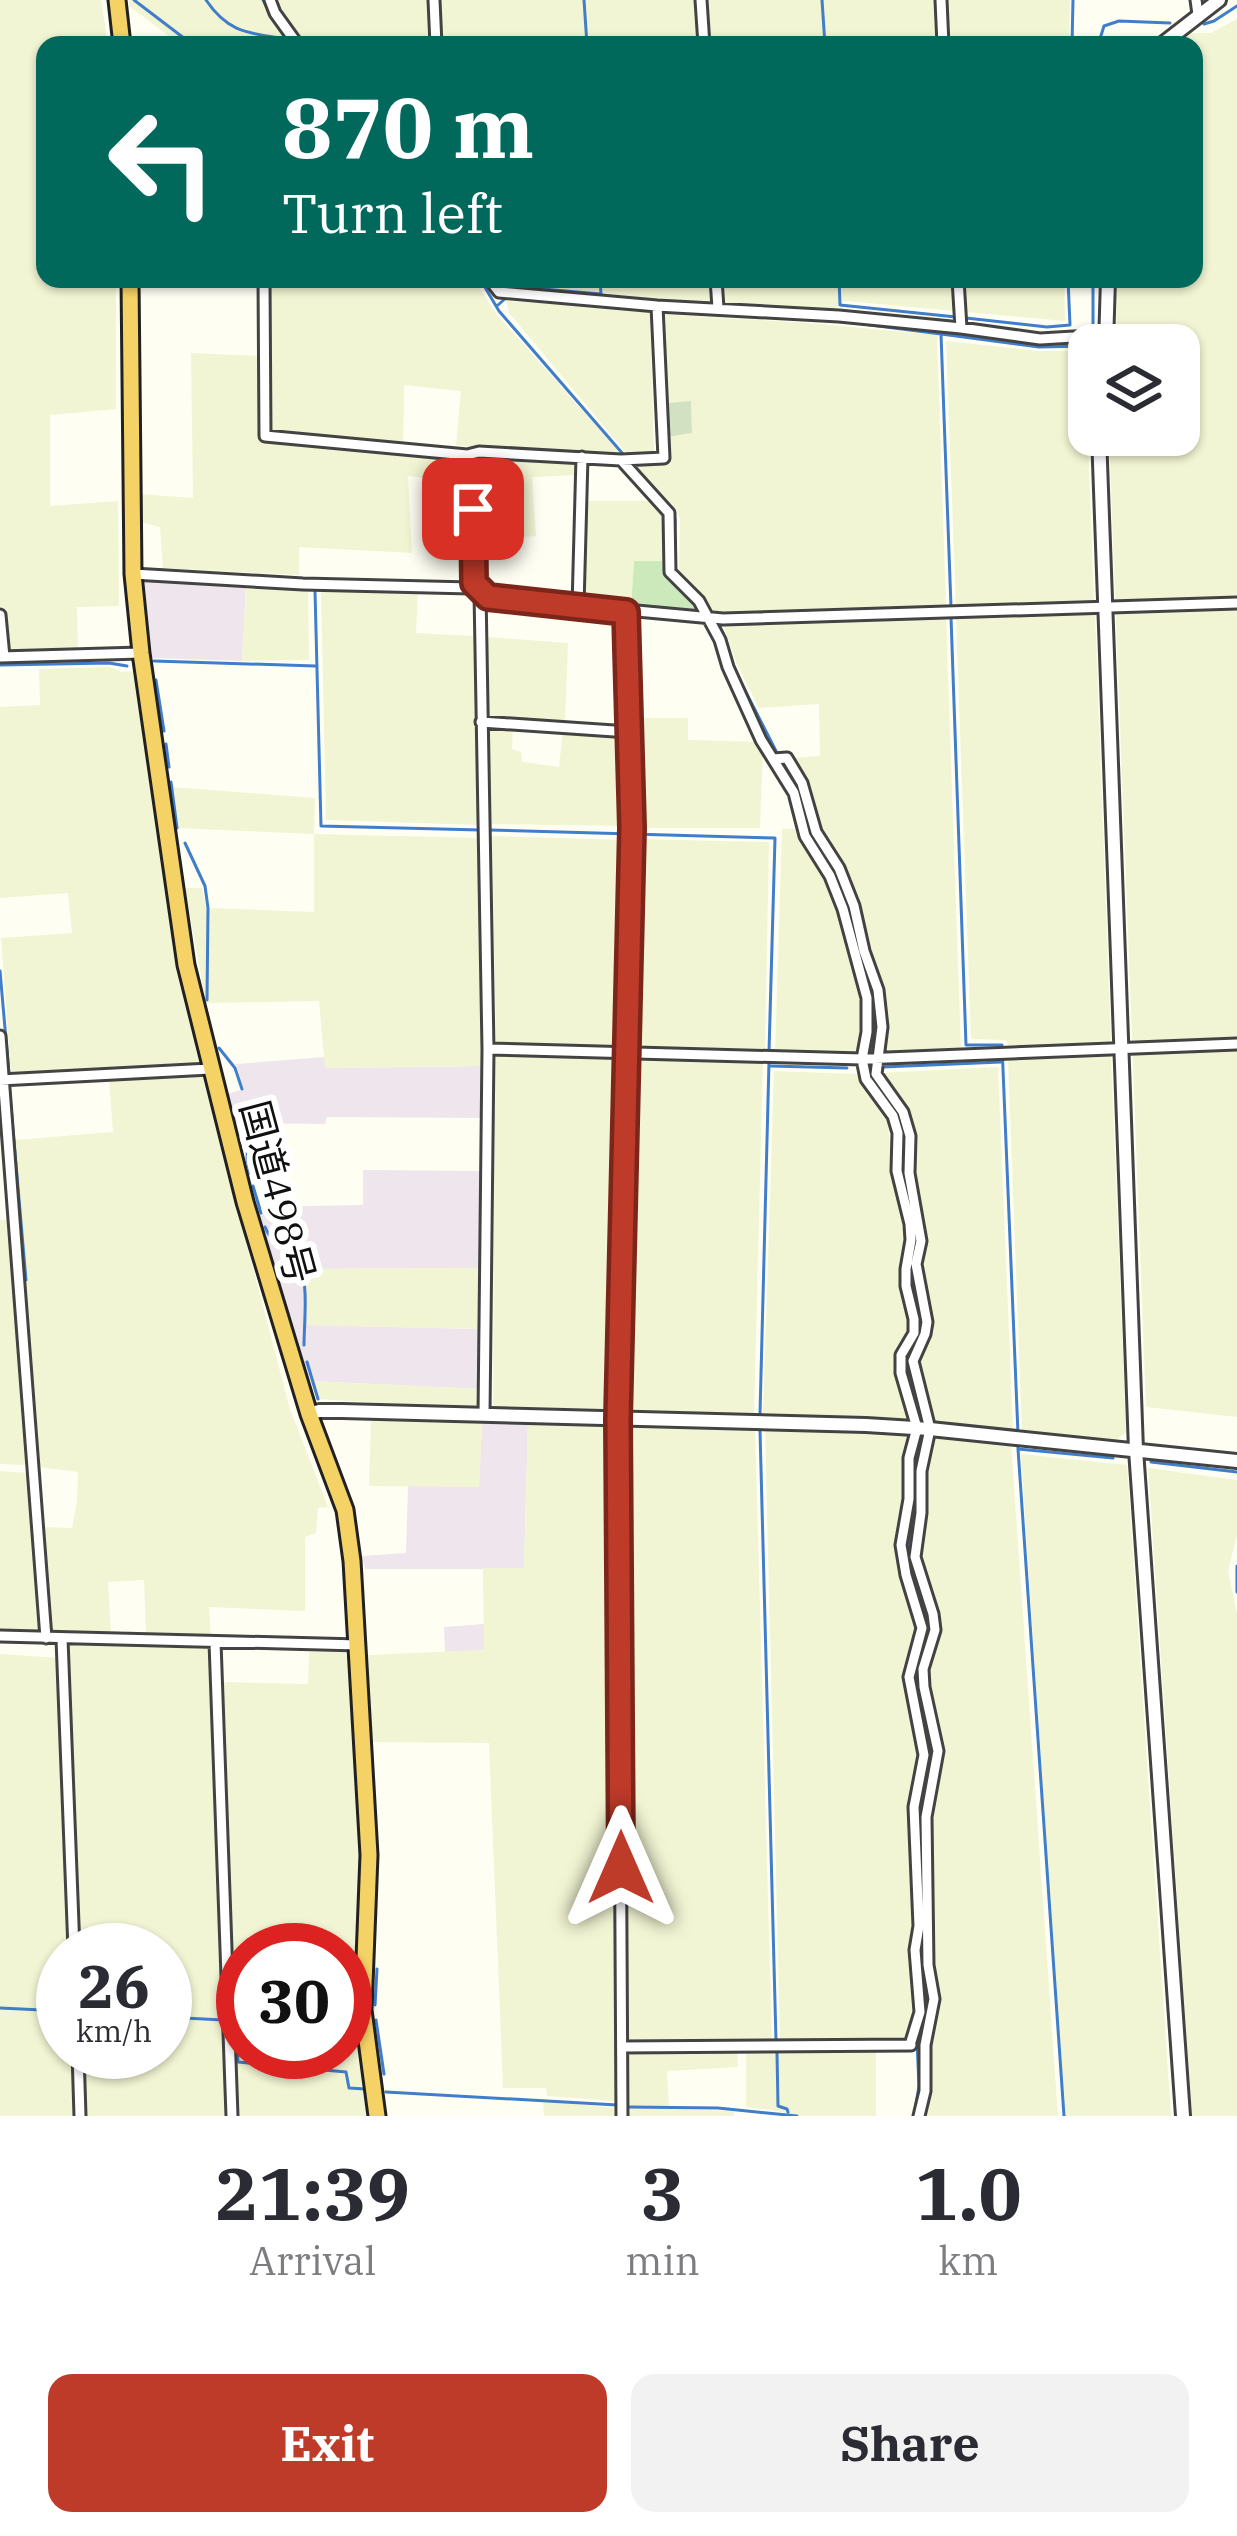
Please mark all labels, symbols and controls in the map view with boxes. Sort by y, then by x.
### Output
text: 870 m [282,72,534,181]
icon: left [84,84,240,240]
text: Turn left [282,178,503,248]
map controls [1068,324,1200,456]
button: layers [1068,324,1200,456]
pin [422,458,524,560]
icon: arrive [440,476,506,542]
street label: 国道498号 [230,1095,327,1289]
position arrow [558,1805,684,1931]
speed limit sign: 30 [216,1923,372,2079]
text: 26 [78,1946,150,2025]
text: km/h [76,2011,152,2050]
text: 21:39 [215,2146,410,2240]
text: 3 [641,2146,684,2240]
text: 1.0 [915,2146,1022,2240]
text: Arrival [249,2235,376,2286]
text: min [625,2235,700,2286]
text: km [938,2235,998,2286]
button: Exit [48,2374,607,2512]
button: Share [631,2374,1189,2512]

